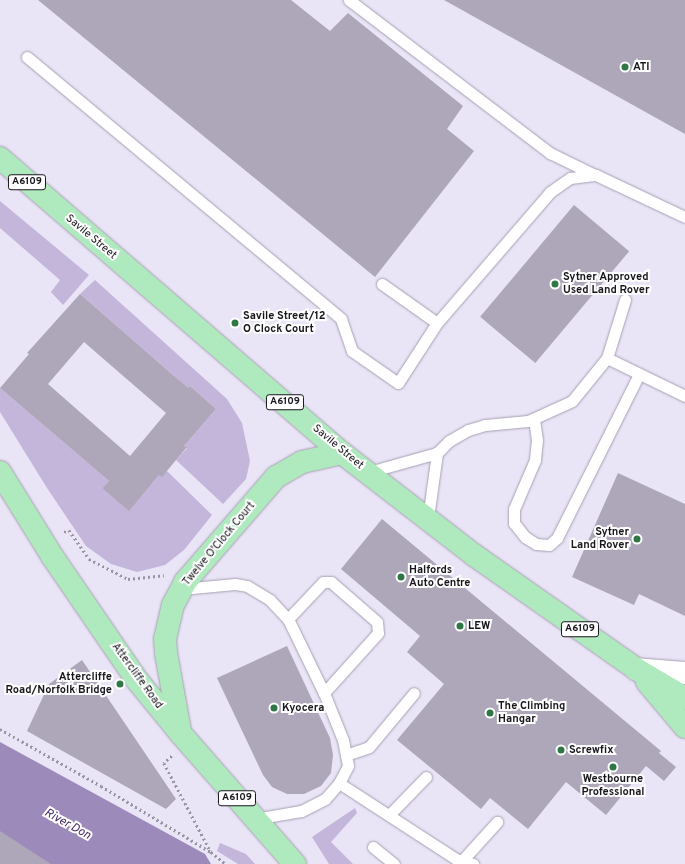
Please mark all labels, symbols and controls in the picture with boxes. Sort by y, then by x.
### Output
place label: ATI [633,60,650,74]
marker: ATI [620,62,630,72]
road number: A6109 [7,174,47,190]
street label: Savile Street [63,212,119,262]
place label: Sytner Approved Used Land Rover [563,271,650,297]
marker: Sytner Approved Used Land Rover [550,279,560,289]
place label: Savile Street/12 O Clock Court [243,310,326,336]
marker: Savile Street/12 O Clock Court [230,318,240,328]
road number: A6109 [265,394,305,410]
street label: Savile Street [310,422,366,472]
street label: Twelve O'Clock Court [180,499,258,589]
place label: Sytner Land Rover [571,526,629,552]
marker: Sytner Land Rover [632,534,642,544]
place label: Halfords Auto Centre [409,564,470,590]
marker: Halfords Auto Centre [396,572,406,582]
place label: LEW [468,619,490,633]
marker: LEW [455,621,465,631]
road number: A6109 [560,621,600,637]
street label: Attercliffe Road [109,641,165,711]
place label: Attercliffe Road/Norfolk Bridge [6,671,112,697]
marker: Attercliffe Road/Norfolk Bridge [115,679,125,689]
place label: The Climbing Hangar [498,700,565,726]
place label: Kyocera [282,701,324,715]
marker: Kyocera [269,703,279,713]
marker: The Climbing Hangar [485,708,495,718]
place label: Screwfix [569,743,613,757]
marker: Screwfix [556,745,566,755]
marker: Westbourne Professional [608,762,618,772]
place label: Westbourne Professional [581,773,645,799]
road number: A6109 [217,790,257,806]
water label: River Don [41,806,93,844]

